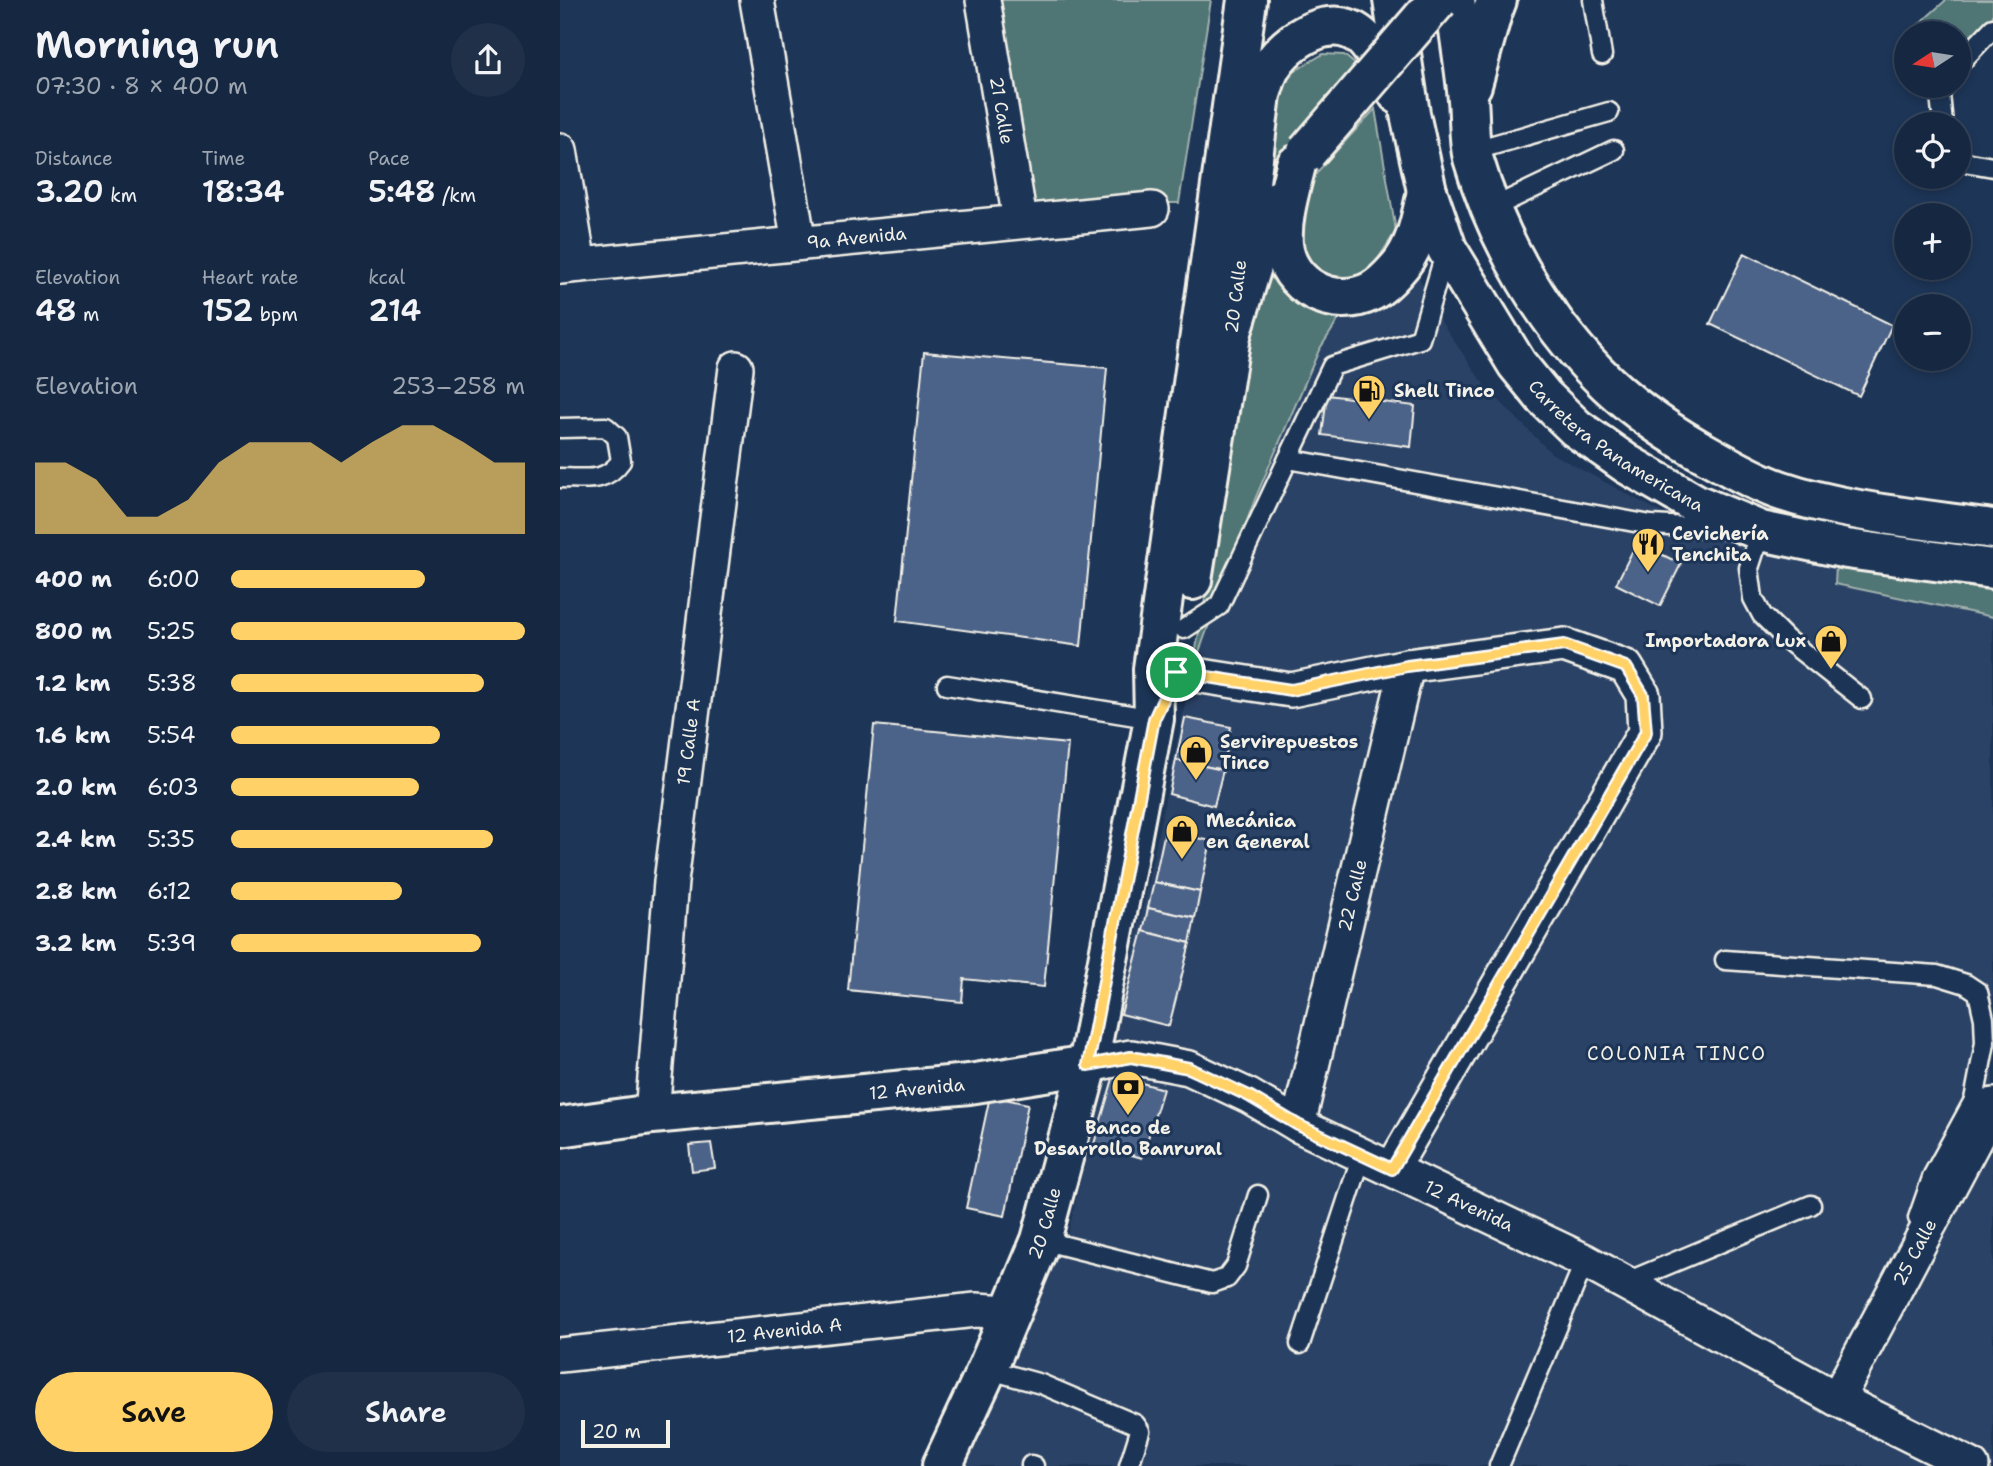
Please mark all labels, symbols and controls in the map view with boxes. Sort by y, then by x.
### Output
text: Morning run [35,19,279,70]
north arrow [1894,21,1970,98]
map controls [1894,21,1971,371]
button: share [451,23,525,97]
text: 07:30 · 8 × 400 m [35,71,248,101]
street label: 21 Calle [984,75,1019,146]
button: locate [1894,112,1971,189]
text: Distance [35,146,113,171]
text: Time [202,146,245,171]
text: Pace [368,146,410,171]
text: 3.20 [35,171,104,212]
text: 18:34 [202,171,284,212]
text: 5:48 [368,171,436,212]
text: km [104,183,137,208]
text: /km [436,183,476,208]
button: + [1894,203,1971,280]
street label: 9a Avenida [806,221,908,255]
street label: 20 Calle [1219,258,1252,334]
text: Elevation [35,265,120,290]
text: Heart rate [202,265,298,290]
text: kcal [368,265,405,290]
text: 48 [35,290,77,331]
text: 152 [202,290,253,331]
text: 214 [368,290,421,331]
button: − [1894,294,1971,371]
text: m [77,302,100,327]
text: bpm [253,302,298,327]
text: Elevation [35,371,138,401]
text: 253–258 m [391,371,525,401]
fuel station icon: Shell Tinco [1350,372,1388,421]
street label: Carretera Panamericana [1523,375,1707,518]
place label: Shell Tinco [1394,379,1495,403]
place label: Cevichería Tenchita [1672,522,1769,567]
restaurant icon: Cevichería Tenchita [1629,525,1667,574]
text: 400 m [35,564,112,594]
text: 6:00 [147,564,200,594]
text: 800 m [35,616,112,646]
text: 5:25 [147,616,195,646]
shop icon: Importadora Lux [1812,622,1850,671]
place label: Importadora Lux [1645,629,1806,653]
pin [1146,642,1206,702]
icon: arrive [1157,653,1195,691]
text: 1.2 km [35,668,111,698]
text: 5:38 [147,668,197,698]
street label: 19 Calle A [671,697,706,787]
text: 1.6 km [35,720,110,750]
text: 5:54 [147,720,196,750]
place label: Servirepuestos Tinco [1220,730,1358,775]
shop icon: Servirepuestos Tinco [1177,733,1215,782]
text: 2.0 km [35,772,117,802]
text: 6:03 [147,772,199,802]
place label: Mecánica en General [1206,809,1310,854]
shop icon: Mecánica en General [1163,812,1201,861]
text: 2.4 km [35,824,116,854]
text: 5:35 [147,824,195,854]
street label: 22 Calle [1332,857,1373,934]
text: 2.8 km [35,876,117,906]
text: 6:12 [147,876,192,906]
text: 3.2 km [35,928,117,958]
text: 5:39 [147,928,196,958]
district label: COLONIA TINCO [1587,1041,1767,1066]
bank icon: Banco de Desarrollo Banrural [1109,1068,1147,1117]
street label: 12 Avenida [868,1072,966,1105]
place label: Banco de Desarrollo Banrural [1034,1116,1222,1161]
street label: 12 Avenida [1420,1175,1517,1237]
street label: 20 Calle [1022,1185,1067,1263]
street label: 25 Calle [1887,1215,1942,1290]
street label: 12 Avenida A [726,1313,843,1349]
button: Save [35,1372,273,1452]
button: Share [287,1372,525,1452]
scale bar [581,1417,670,1449]
text: 20 m [592,1419,641,1444]

